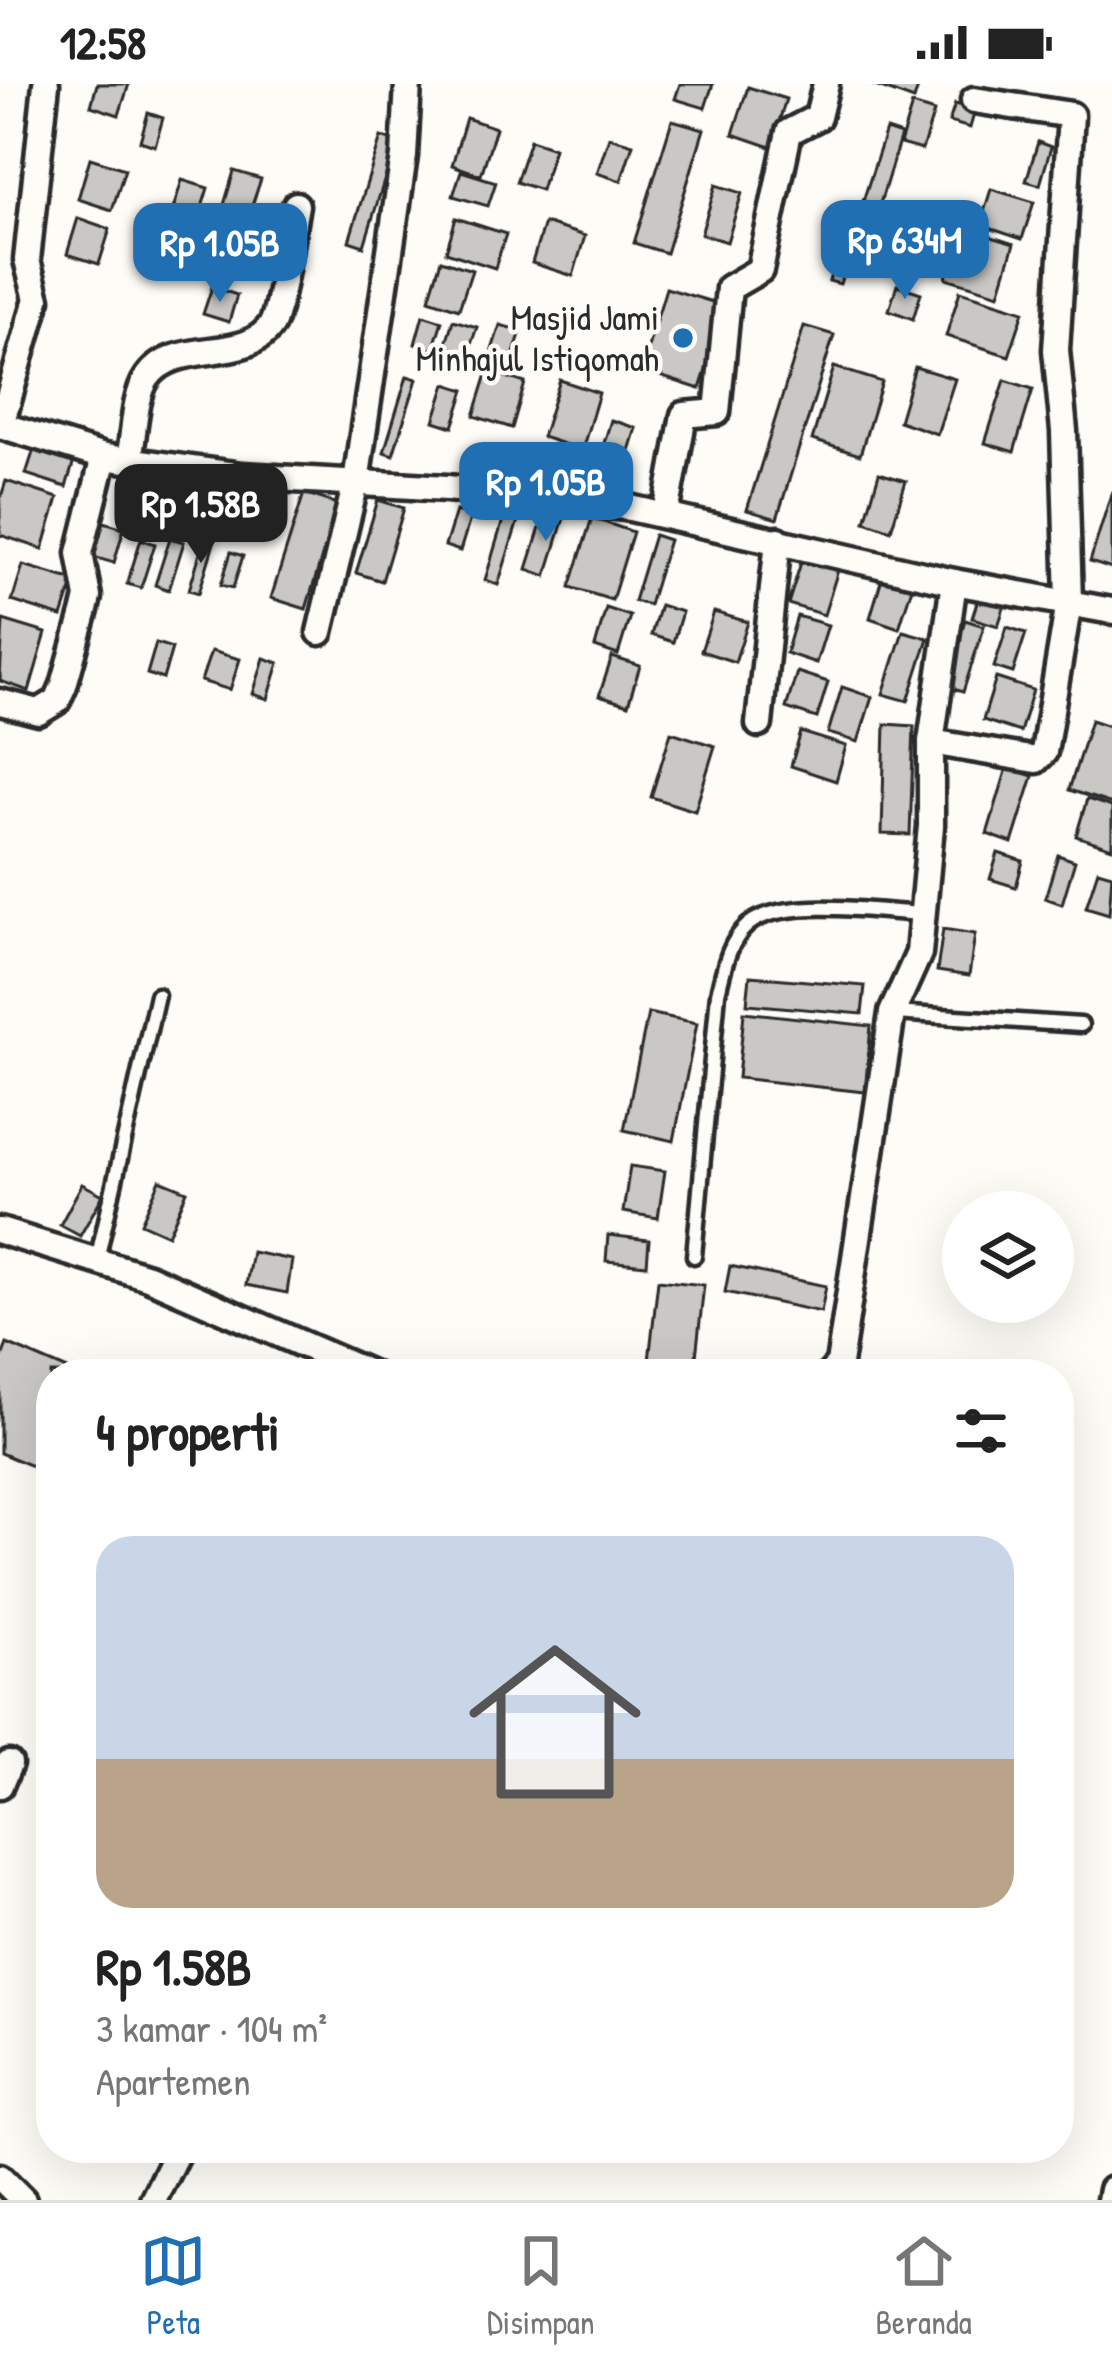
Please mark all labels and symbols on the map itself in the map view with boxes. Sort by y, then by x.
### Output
pin: Rp 634M [794,200,1016,302]
pin: Rp 1.05B [96,203,344,305]
place label: Masjid Jami Minhajul Istiqomah [416,292,659,382]
marker: Masjid Jami Minhajul Istiqomah [670,325,696,351]
pin: Rp 1.05B [422,442,670,544]
pin: Rp 1.58B [77,464,325,566]

